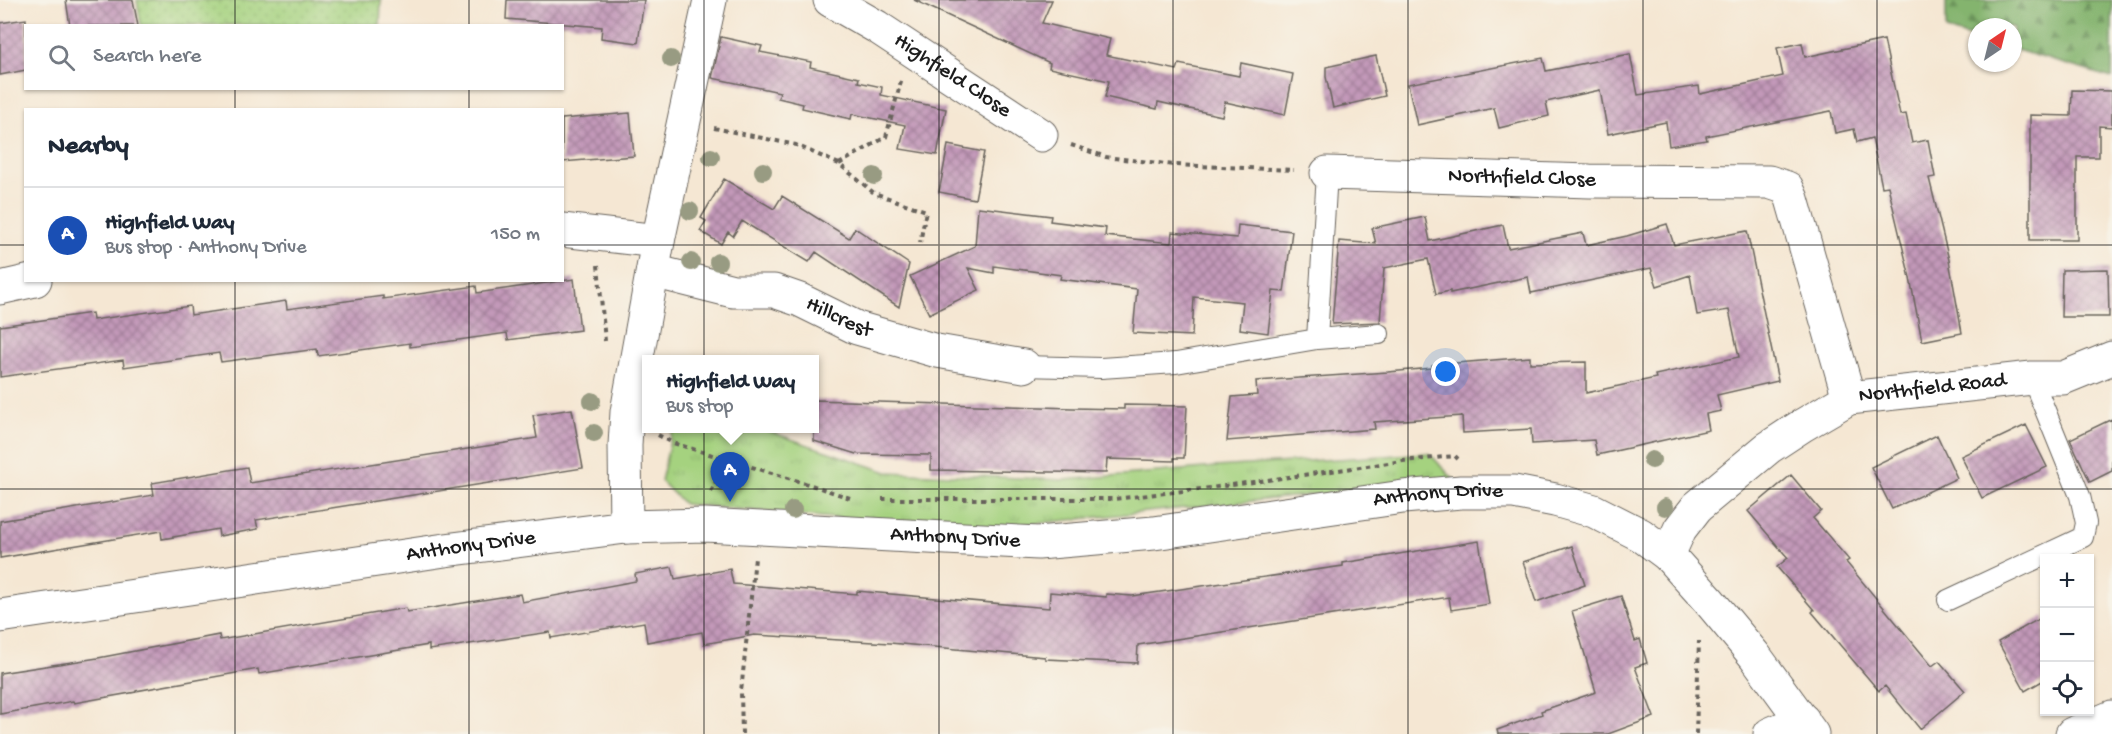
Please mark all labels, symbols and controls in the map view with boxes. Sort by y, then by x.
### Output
north arrow [1968,18,2022,72]
search box [24,24,564,90]
street label: Highfield Close [888,28,1016,125]
icon: search [45,41,78,74]
text: Search here [93,44,201,70]
text: Nearby [48,132,129,163]
street label: Northfield Close [1448,164,1597,194]
text: Highfield Way [105,211,234,237]
text: A [62,224,73,247]
text: 150 m [491,224,540,247]
text: Bus stop · Anthony Drive [105,237,306,260]
street label: Hillcrest [801,292,877,345]
popup [642,355,819,433]
your location [1431,357,1460,386]
street label: Northfield Road [1857,368,2010,410]
text: Highfield Way [666,370,795,396]
text: Bus stop [666,396,733,419]
pin: A [710,452,750,502]
street label: Anthony Drive [1372,479,1504,514]
street label: Anthony Drive [890,522,1022,555]
street label: Anthony Drive [405,526,538,569]
map controls [2040,554,2094,716]
button: + [2040,554,2094,608]
button: − [2040,608,2094,662]
button: locate [2040,662,2094,716]

